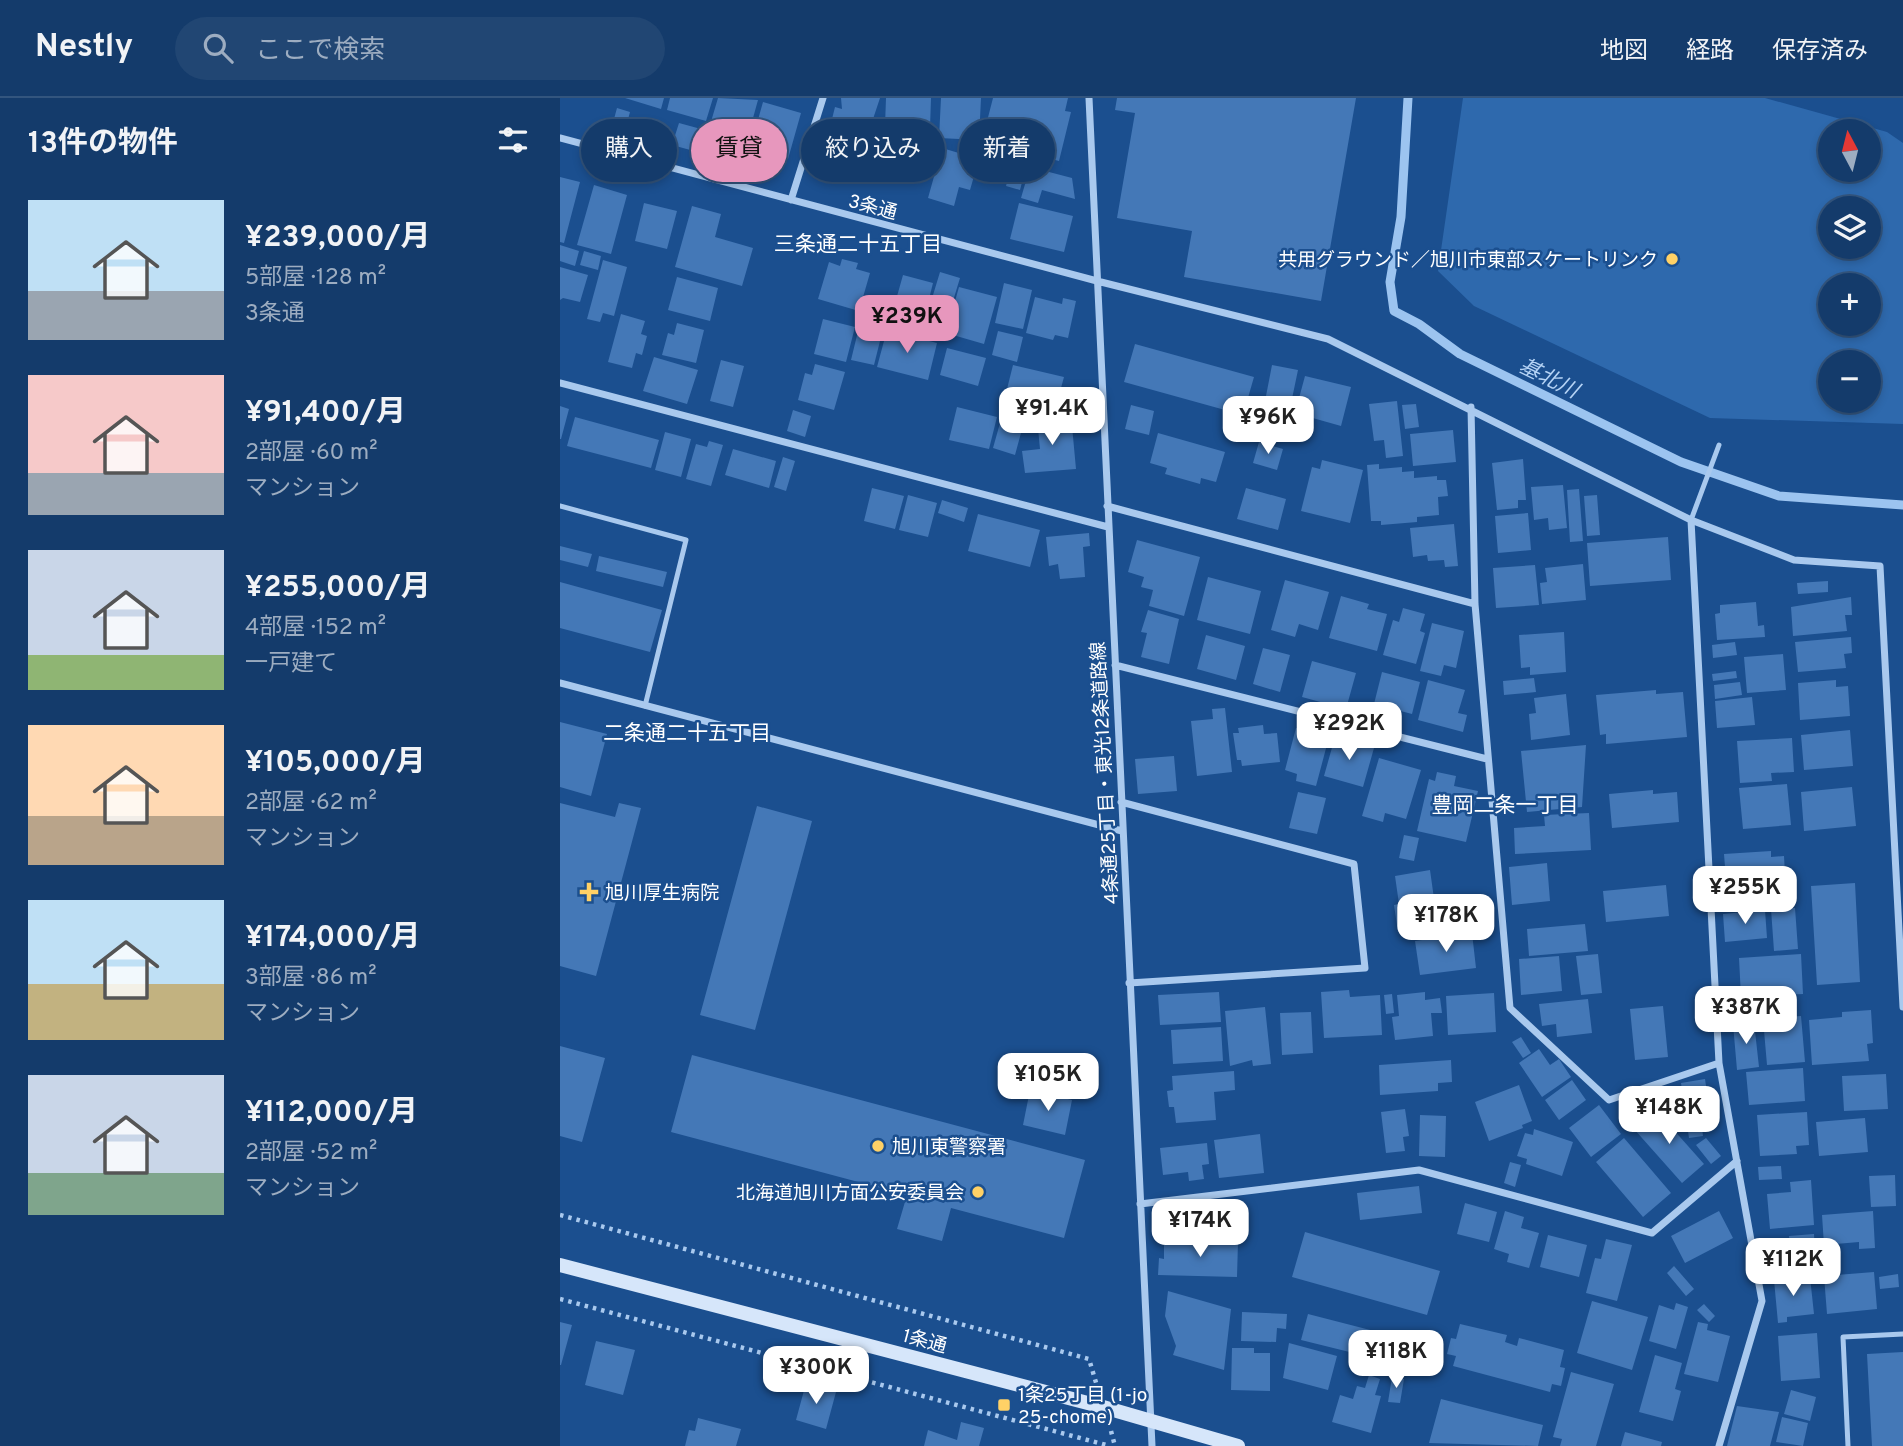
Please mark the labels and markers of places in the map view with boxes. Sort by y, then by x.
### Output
place label: 共用グラウンド／旭川市東部スケートリンク [1278,249,1658,273]
marker: 共用グラウンド／旭川市東部スケートリンク [1664,251,1680,267]
pin: ¥239K [858,296,956,355]
pin: ¥91.4K [995,388,1109,447]
pin: ¥96K [1227,396,1309,456]
pin: ¥292K [1300,702,1398,762]
pin: ¥255K [1696,866,1794,926]
marker: 旭川厚生病院 [579,882,599,902]
place label: 旭川厚生病院 [605,882,719,906]
pin: ¥178K [1397,894,1495,954]
pin: ¥387K [1697,986,1795,1046]
pin: ¥105K [999,1054,1097,1113]
pin: ¥148K [1620,1086,1718,1146]
place label: 旭川東警察署 [892,1136,1006,1160]
marker: 旭川東警察署 [870,1138,886,1154]
place label: 北海道旭川方面公安委員会 [736,1182,964,1206]
marker: 北海道旭川方面公安委員会 [970,1184,986,1200]
pin: ¥174K [1151,1200,1249,1259]
pin: ¥112K [1744,1238,1842,1298]
pin: ¥118K [1347,1330,1445,1390]
pin: ¥300K [767,1346,865,1406]
place label: 1条25丁目 (1-jo 25-chome) [1018,1384,1147,1430]
marker: 1条25丁目 (1-jo 25-chome) [996,1397,1012,1413]

